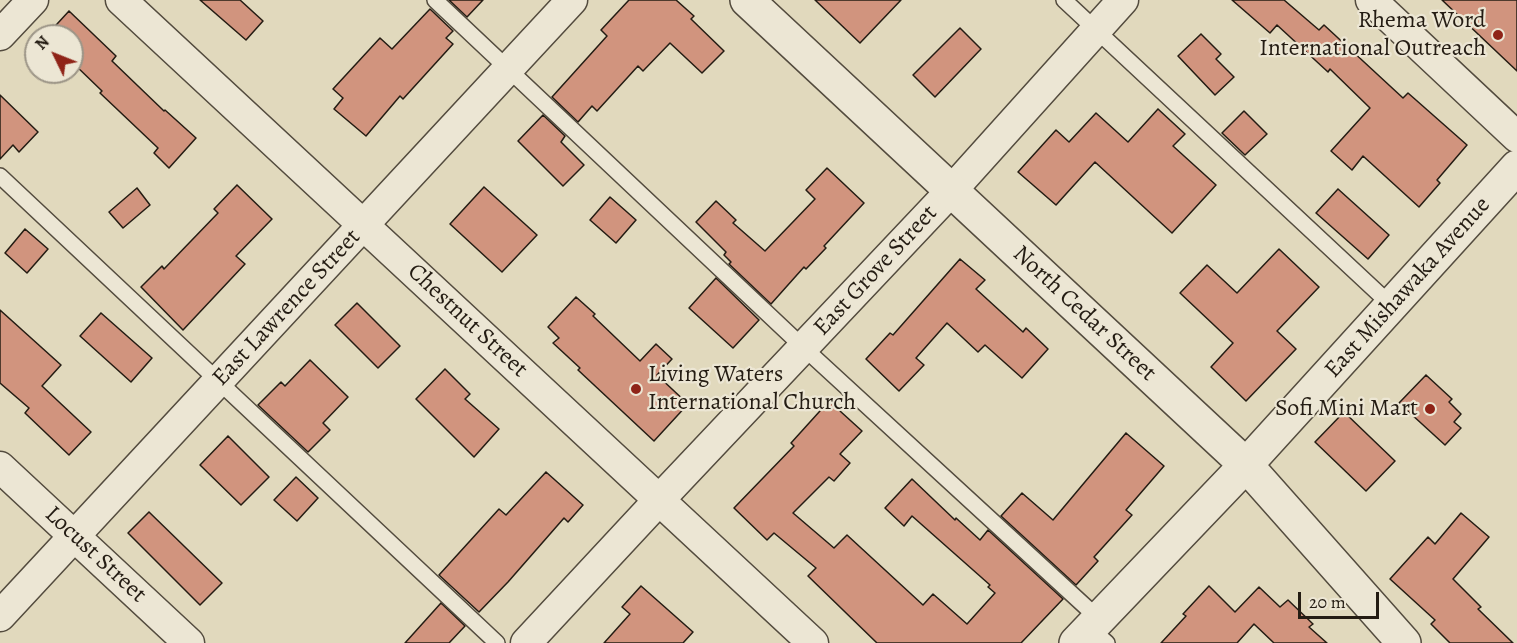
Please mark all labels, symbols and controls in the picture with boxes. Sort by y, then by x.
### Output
place label: Rhema Word International Outreach [1259,7,1486,63]
north arrow [24,24,84,84]
marker: Rhema Word International Outreach [1491,28,1505,42]
text: N [30,31,54,55]
street label: East Mishawaka Avenue [1319,191,1497,385]
street label: East Grove Street [808,200,944,342]
street label: East Lawrence Street [207,224,367,392]
street label: North Cedar Street [1006,240,1162,388]
street label: Chestnut Street [401,258,533,384]
place label: Living Waters International Church [648,361,856,417]
marker: Living Waters International Church [629,382,643,396]
place label: Sofi Mini Mart [1275,395,1418,423]
marker: Sofi Mini Mart [1423,402,1437,416]
street label: Locust Street [38,501,152,609]
scale bar [1301,580,1382,618]
text: 20 m [1309,590,1346,614]

